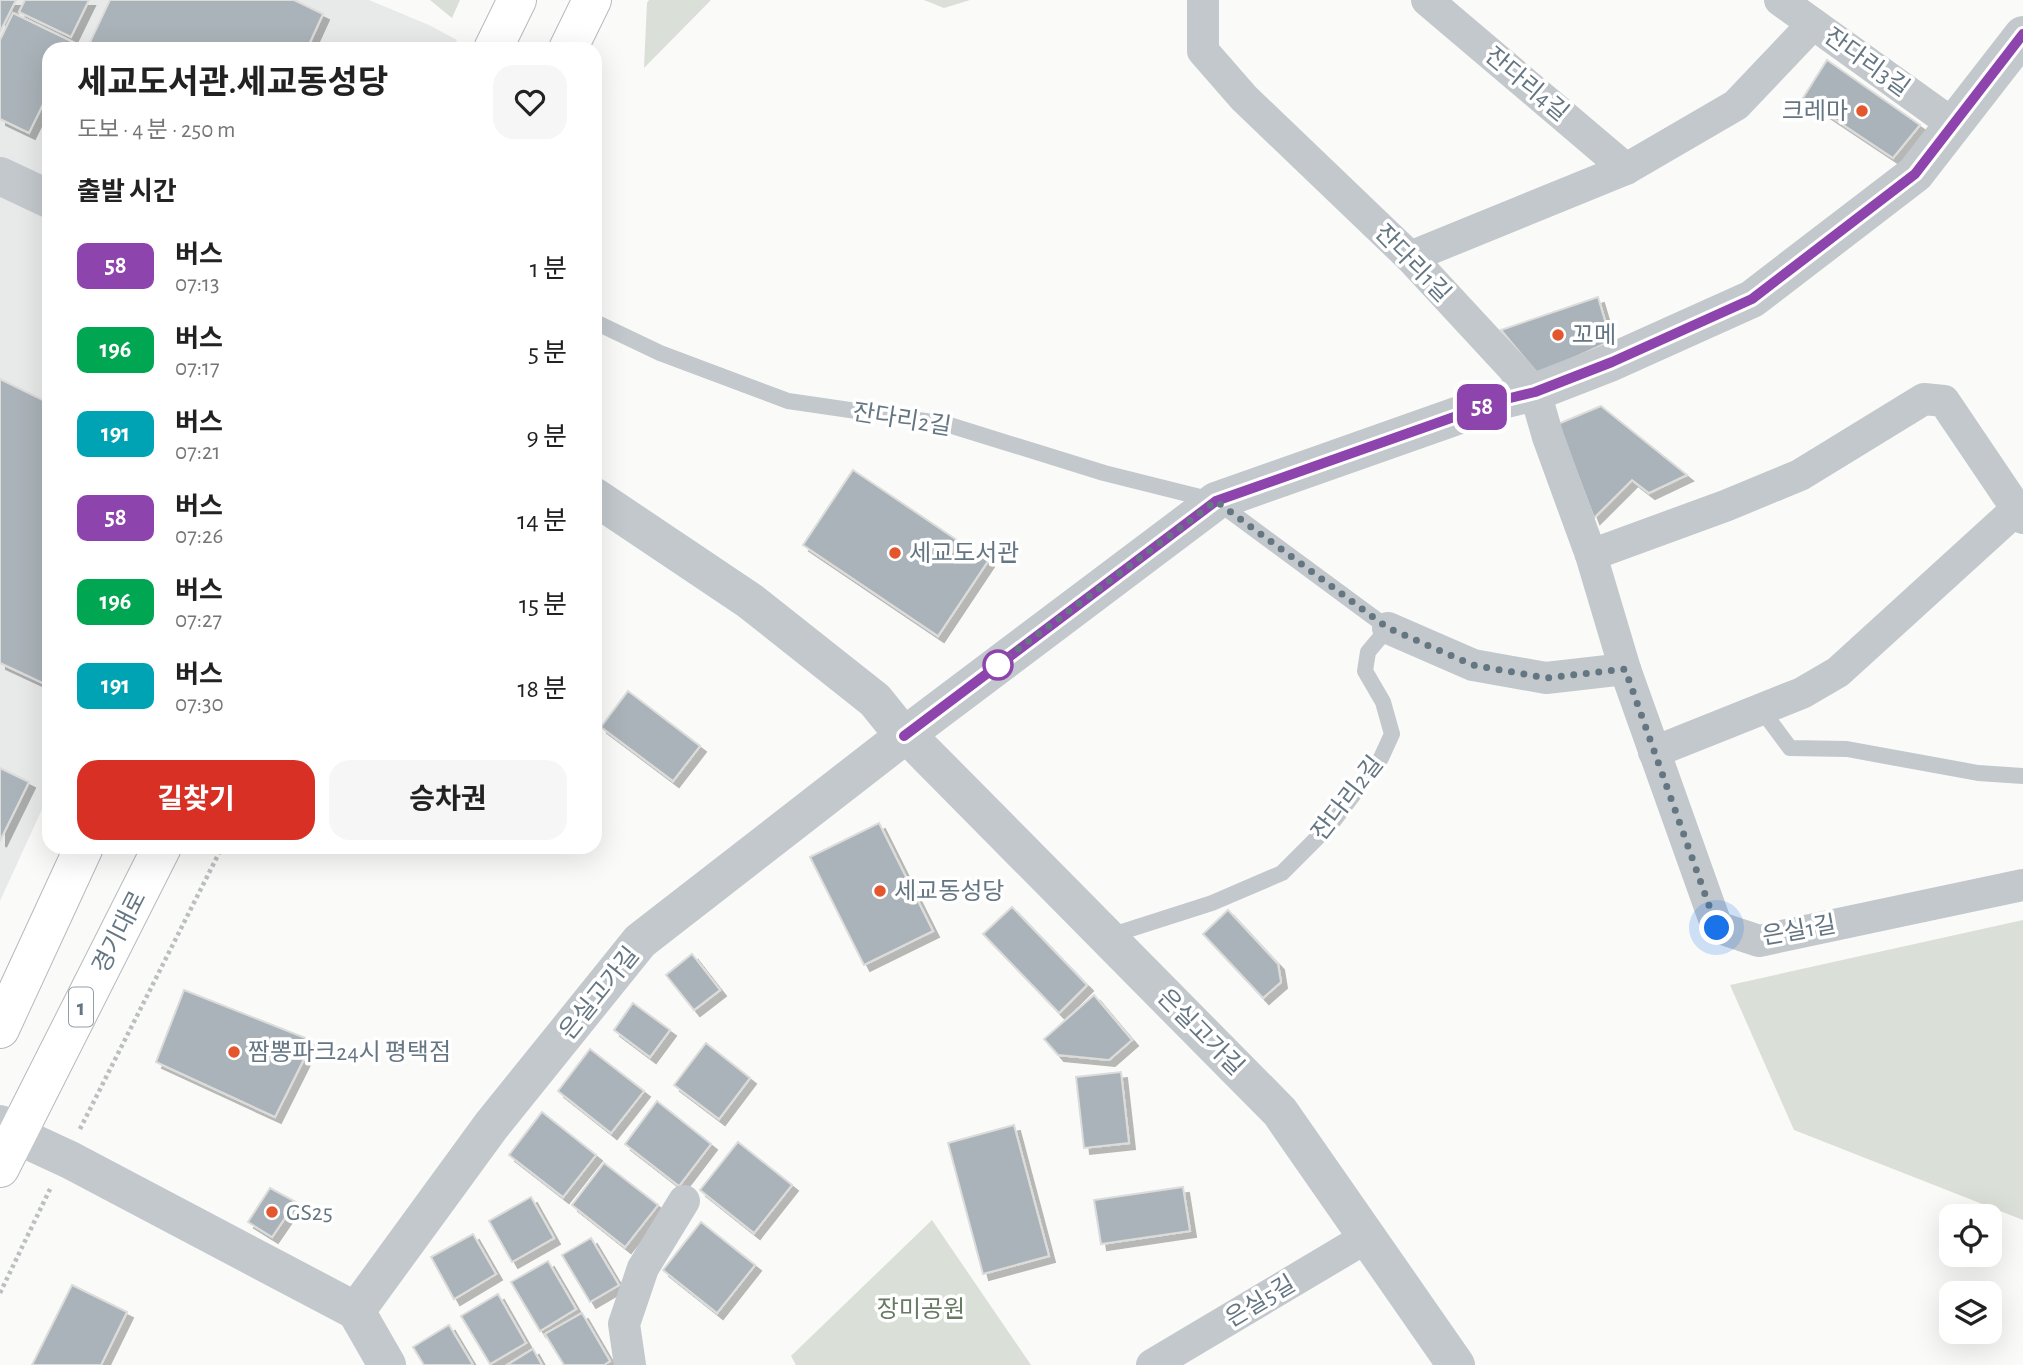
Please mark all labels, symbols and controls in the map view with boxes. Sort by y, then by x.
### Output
street label: 잔다리3길 [1820,23,1914,101]
street label: 잔다리4길 [1480,43,1573,126]
button: heart [493,65,567,139]
text: 세교도서관.세교동성당 [77,67,388,100]
place label: 크레마 [1782,99,1848,124]
marker: 크레마 [1854,103,1870,119]
text: 도보 · 4 분 · 250 m [77,119,235,142]
text: 출발 시간 [77,179,177,205]
street label: 잔다리1길 [1370,220,1455,307]
text: 버스 [175,242,223,268]
text: 58 [104,254,127,278]
text: 1 분 [530,256,567,282]
text: 07:13 [175,273,219,296]
place label: 꼬메 [1572,323,1616,348]
text: 버스 [175,326,223,352]
marker: 꼬메 [1550,327,1566,343]
text: 196 [100,338,131,362]
text: 5 분 [528,340,567,366]
text: 07:17 [175,357,220,380]
line badge: 58 [1450,384,1514,430]
text: 58 [1471,395,1493,419]
street label: 잔다리2길 [851,399,953,440]
text: 버스 [175,410,223,436]
text: 191 [101,422,130,446]
text: 9 분 [527,424,567,450]
text: 07:21 [175,441,220,464]
text: 버스 [175,494,223,520]
text: 58 [104,506,127,530]
text: 14 분 [517,508,567,534]
text: 07:26 [175,525,223,548]
place label: 세교도서관 [909,541,1019,566]
marker: 세교도서관 [887,545,903,561]
text: 버스 [175,578,223,604]
text: 196 [100,590,131,614]
text: 15 분 [519,592,567,618]
text: 07:27 [175,609,222,632]
unlabelled marker [983,650,1013,680]
text: 버스 [175,662,223,688]
text: 191 [101,674,130,698]
text: 18 분 [518,676,567,702]
text: 07:30 [175,693,224,716]
street label: 잔다리2길 [1307,752,1388,845]
button: 길찾기 [77,760,315,840]
button: 승차권 [329,760,567,840]
place label: 세교동성당 [894,879,1004,904]
marker: 세교동성당 [872,883,888,899]
street label: 경기대로 [88,887,151,977]
your location [1699,910,1734,945]
street label: 은실1길 [1760,912,1838,949]
street label: 은실고가길 [555,943,644,1044]
street label: 은실고가길 [1153,984,1249,1080]
road number: 1 [69,988,93,1026]
place label: 짬뽕파크24시 평택점 [248,1039,451,1065]
marker: 짬뽕파크24시 평택점 [226,1044,242,1060]
place label: GS25 [286,1201,333,1225]
marker: GS25 [264,1204,280,1220]
map controls [1939,1204,2002,1344]
button: locate [1939,1204,2002,1267]
street label: 은실5길 [1221,1271,1299,1332]
button: layers [1939,1281,2002,1344]
park label: 장미공원 [877,1296,965,1322]

